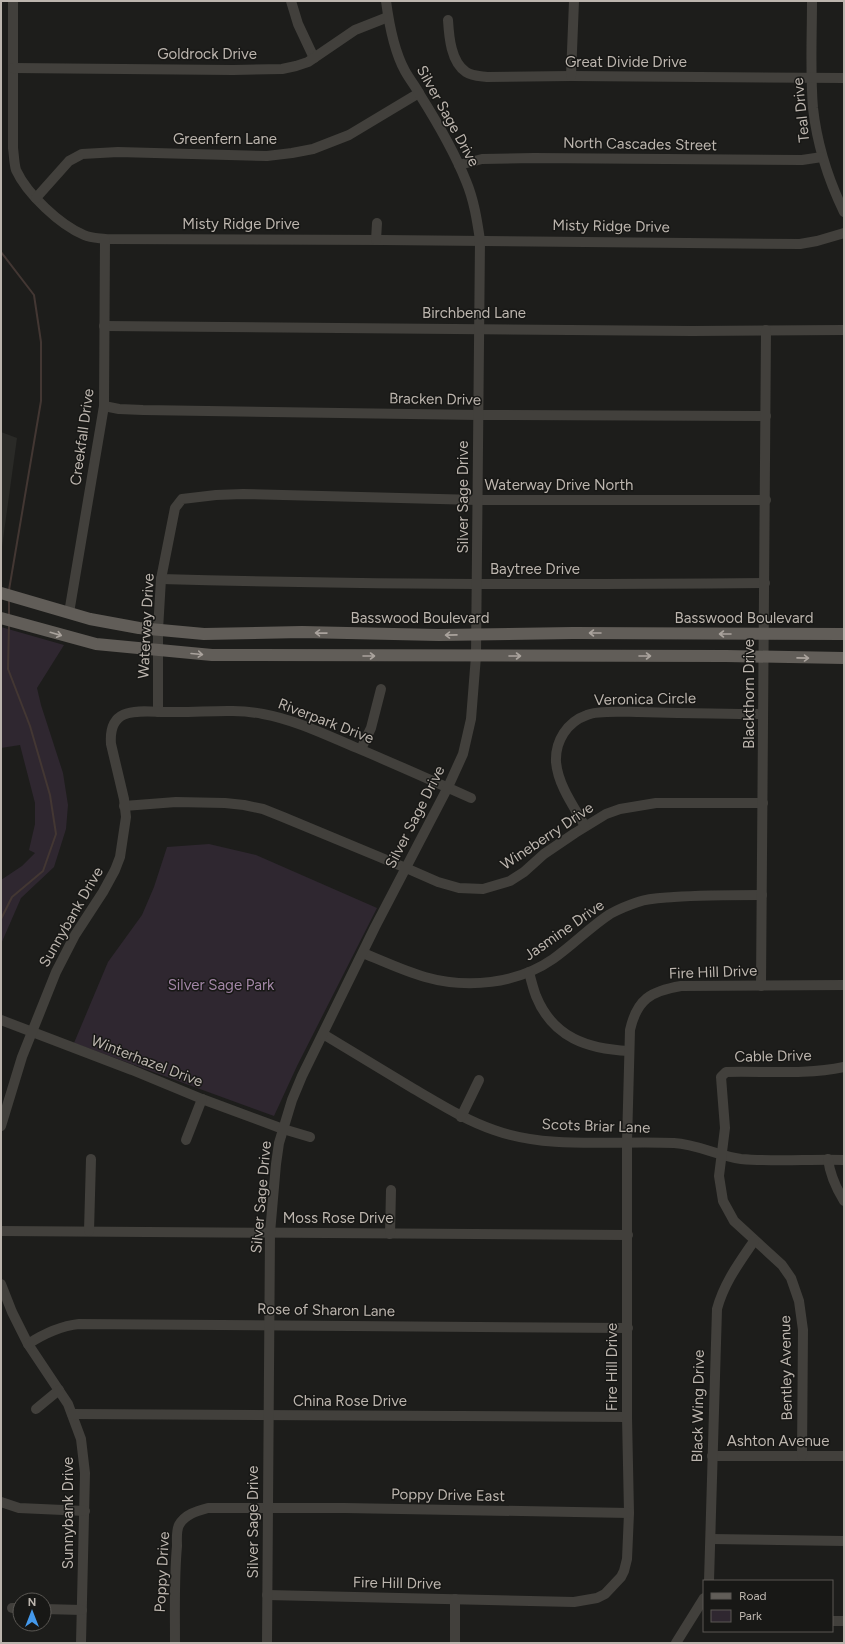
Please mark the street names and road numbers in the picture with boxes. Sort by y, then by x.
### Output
street label: Goldrock Drive [157,45,257,63]
street label: Great Divide Drive [565,53,687,71]
street label: Silver Sage Drive [413,62,483,170]
street label: Teal Drive [789,77,813,143]
street label: Greenfern Lane [173,130,277,148]
street label: North Cascades Street [563,134,717,154]
street label: Misty Ridge Drive [182,215,300,233]
street label: Misty Ridge Drive [552,216,670,236]
street label: Birchbend Lane [422,304,526,322]
street label: Creekfall Drive [66,387,98,487]
street label: Bracken Drive [389,389,481,409]
street label: Silver Sage Drive [454,441,472,553]
street label: Waterway Drive North [485,476,633,494]
street label: Baytree Drive [490,560,580,578]
street label: Waterway Drive [134,573,158,679]
street label: Basswood Boulevard [351,609,489,627]
street label: Basswood Boulevard [675,609,813,627]
street label: Blackthorn Drive [740,639,758,749]
street label: Veronica Circle [594,689,696,709]
street label: Riverpark Drive [276,694,376,748]
street label: Silver Sage Drive [381,763,449,871]
street label: Wineberry Drive [497,798,597,874]
street label: Sunnybank Drive [35,864,107,970]
street label: Jasmine Drive [521,896,607,964]
street label: Fire Hill Drive [669,961,757,983]
street label: Winterhazel Drive [88,1031,206,1091]
street label: Cable Drive [734,1046,812,1066]
street label: Scots Briar Lane [541,1115,651,1137]
street label: Silver Sage Drive [247,1140,275,1254]
street label: Moss Rose Drive [283,1209,393,1227]
street label: Rose of Sharon Lane [257,1300,395,1320]
street label: Bentley Avenue [776,1315,796,1421]
street label: Fire Hill Drive [603,1323,621,1411]
street label: Black Wing Drive [688,1350,708,1462]
street label: China Rose Drive [293,1392,407,1410]
street label: Ashton Avenue [727,1432,829,1450]
street label: Sunnybank Drive [59,1457,77,1569]
street label: Silver Sage Drive [244,1466,262,1578]
street label: Poppy Drive East [391,1485,505,1505]
street label: Poppy Drive [151,1531,173,1613]
street label: Fire Hill Drive [353,1573,441,1593]

